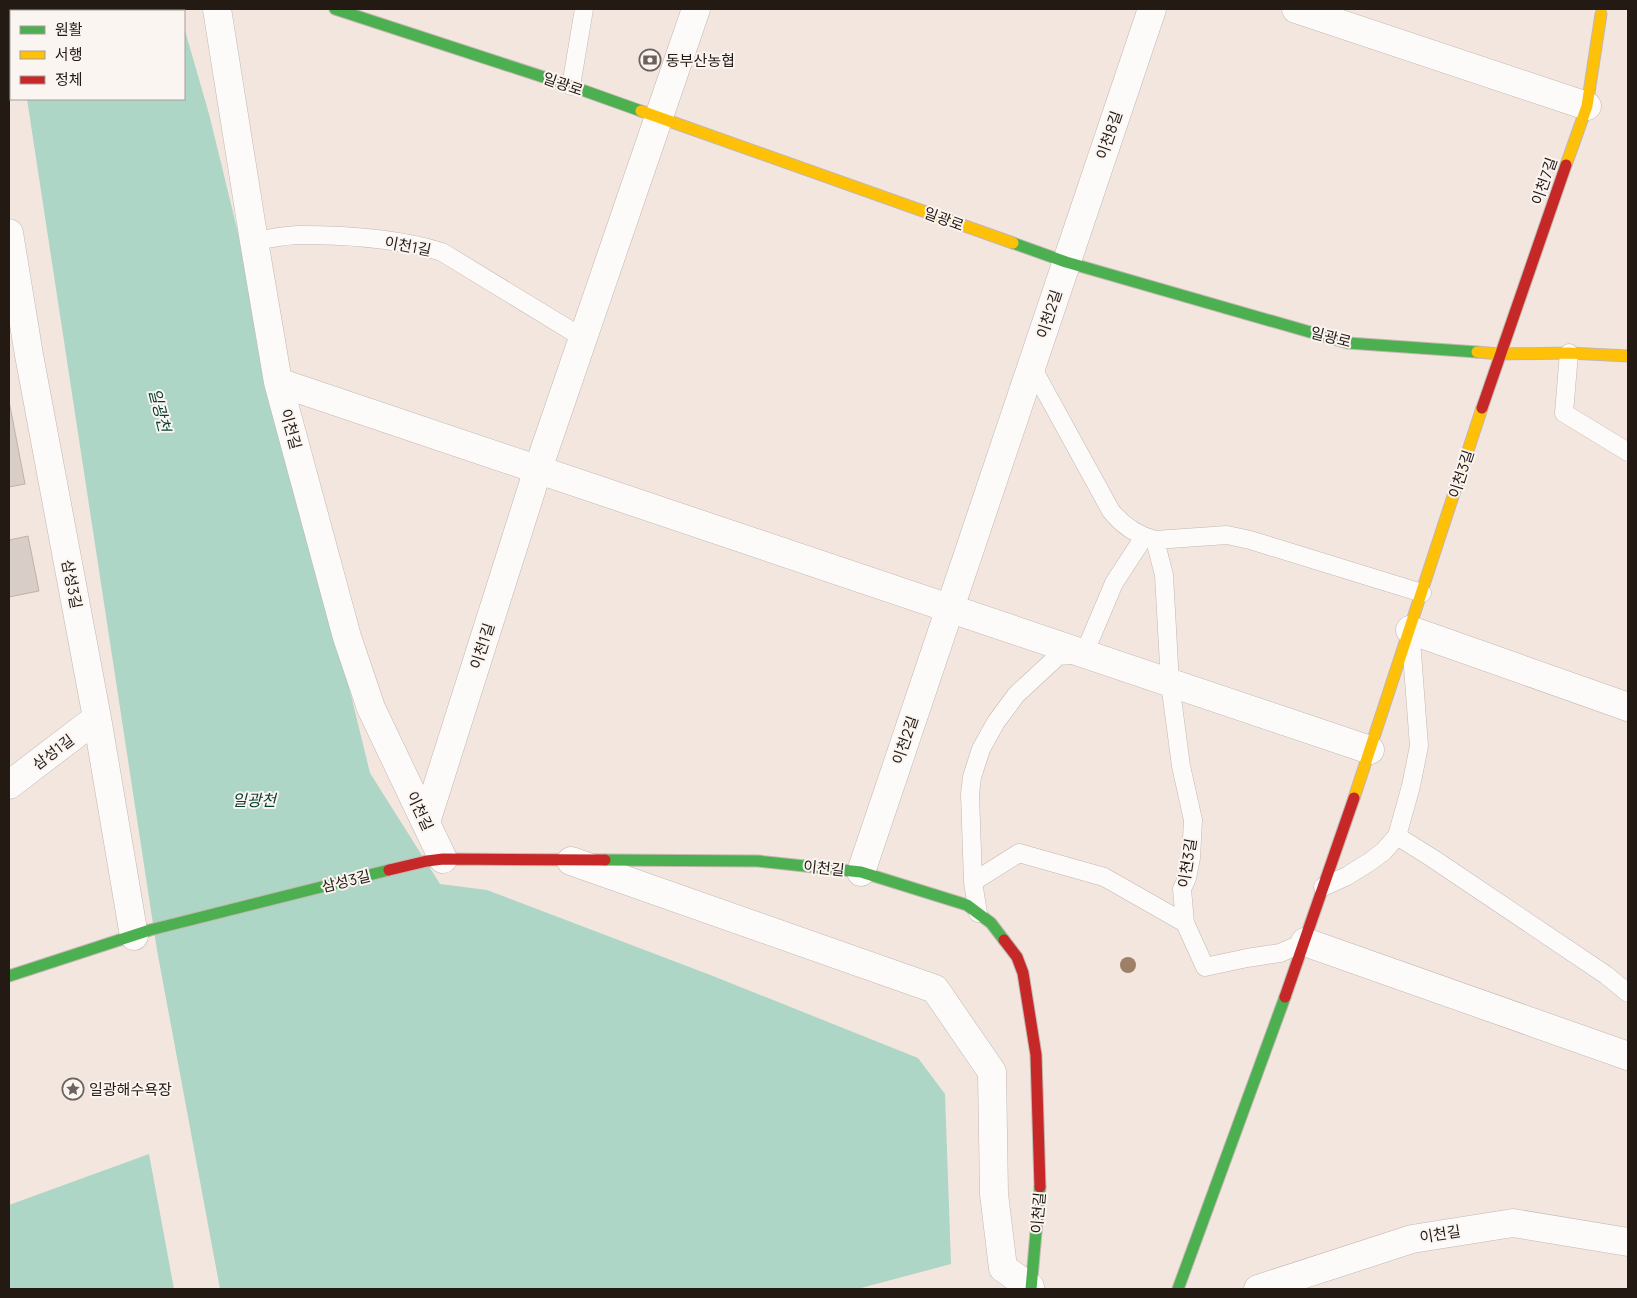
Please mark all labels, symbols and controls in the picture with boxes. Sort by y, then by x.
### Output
legend [10,10,185,100]
text: 원활 [55,19,83,40]
text: 서행 [55,44,83,65]
bank icon: 동부산농협 [638,48,662,72]
place label: 동부산농협 [666,50,735,71]
street label: 일광로 [540,67,586,101]
text: 정체 [55,69,83,90]
street label: 이천8길 [1091,108,1127,162]
street label: 이천7길 [1526,154,1562,208]
street label: 일광로 [921,202,967,236]
street label: 이천1길 [383,231,433,261]
street label: 이천2길 [1031,287,1067,341]
street label: 일광로 [1308,322,1354,352]
water label: 일광천 [144,386,177,436]
street label: 이천길 [275,406,307,452]
street label: 이천3길 [1443,447,1479,501]
street label: 삼성3길 [57,558,87,610]
street label: 이천1길 [465,620,499,672]
street label: 이천2길 [887,713,923,767]
street label: 삼성1길 [28,729,78,775]
street label: 이천길 [402,788,438,834]
water label: 일광천 [232,789,278,811]
street label: 이천3길 [1173,837,1201,889]
street label: 이천길 [802,855,846,881]
street label: 삼성3길 [319,865,373,897]
place icon: 일광해수욕장 [61,1077,85,1101]
place label: 일광해수욕장 [89,1079,172,1100]
street label: 이천길 [1026,1191,1050,1235]
street label: 이천길 [1418,1220,1462,1248]

